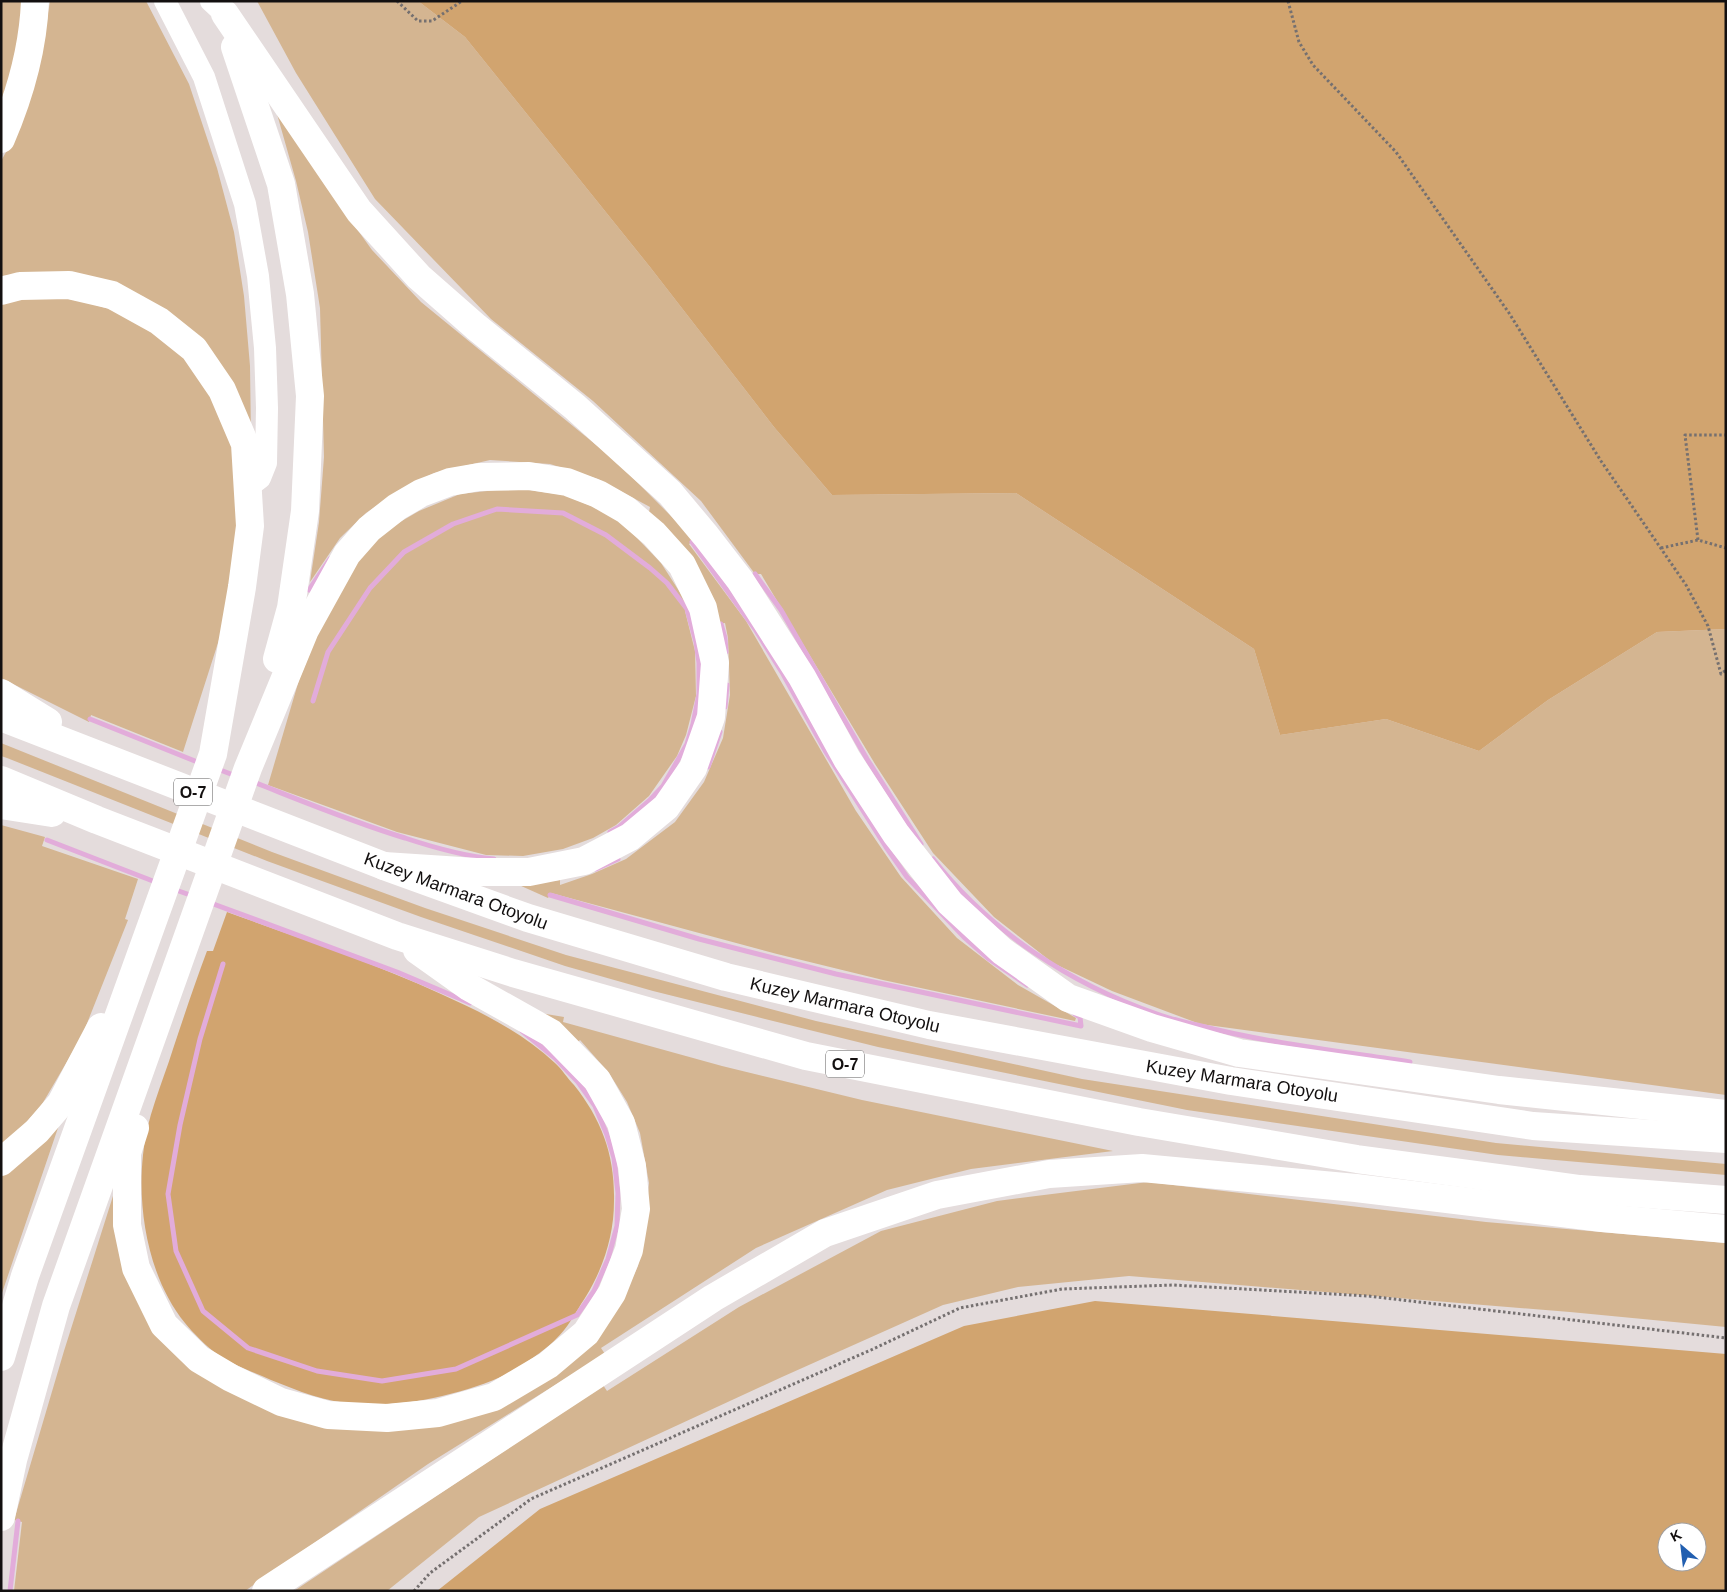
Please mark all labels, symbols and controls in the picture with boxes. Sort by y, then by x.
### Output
road number: O-7 [174,779,212,806]
street label: Kuzey Marmara Otoyolu [361,848,551,934]
street label: Kuzey Marmara Otoyolu [748,973,942,1037]
road number: O-7 [826,1050,864,1078]
street label: Kuzey Marmara Otoyolu [1145,1056,1339,1106]
north arrow [1657,1522,1707,1572]
text: K [1668,1526,1684,1545]

